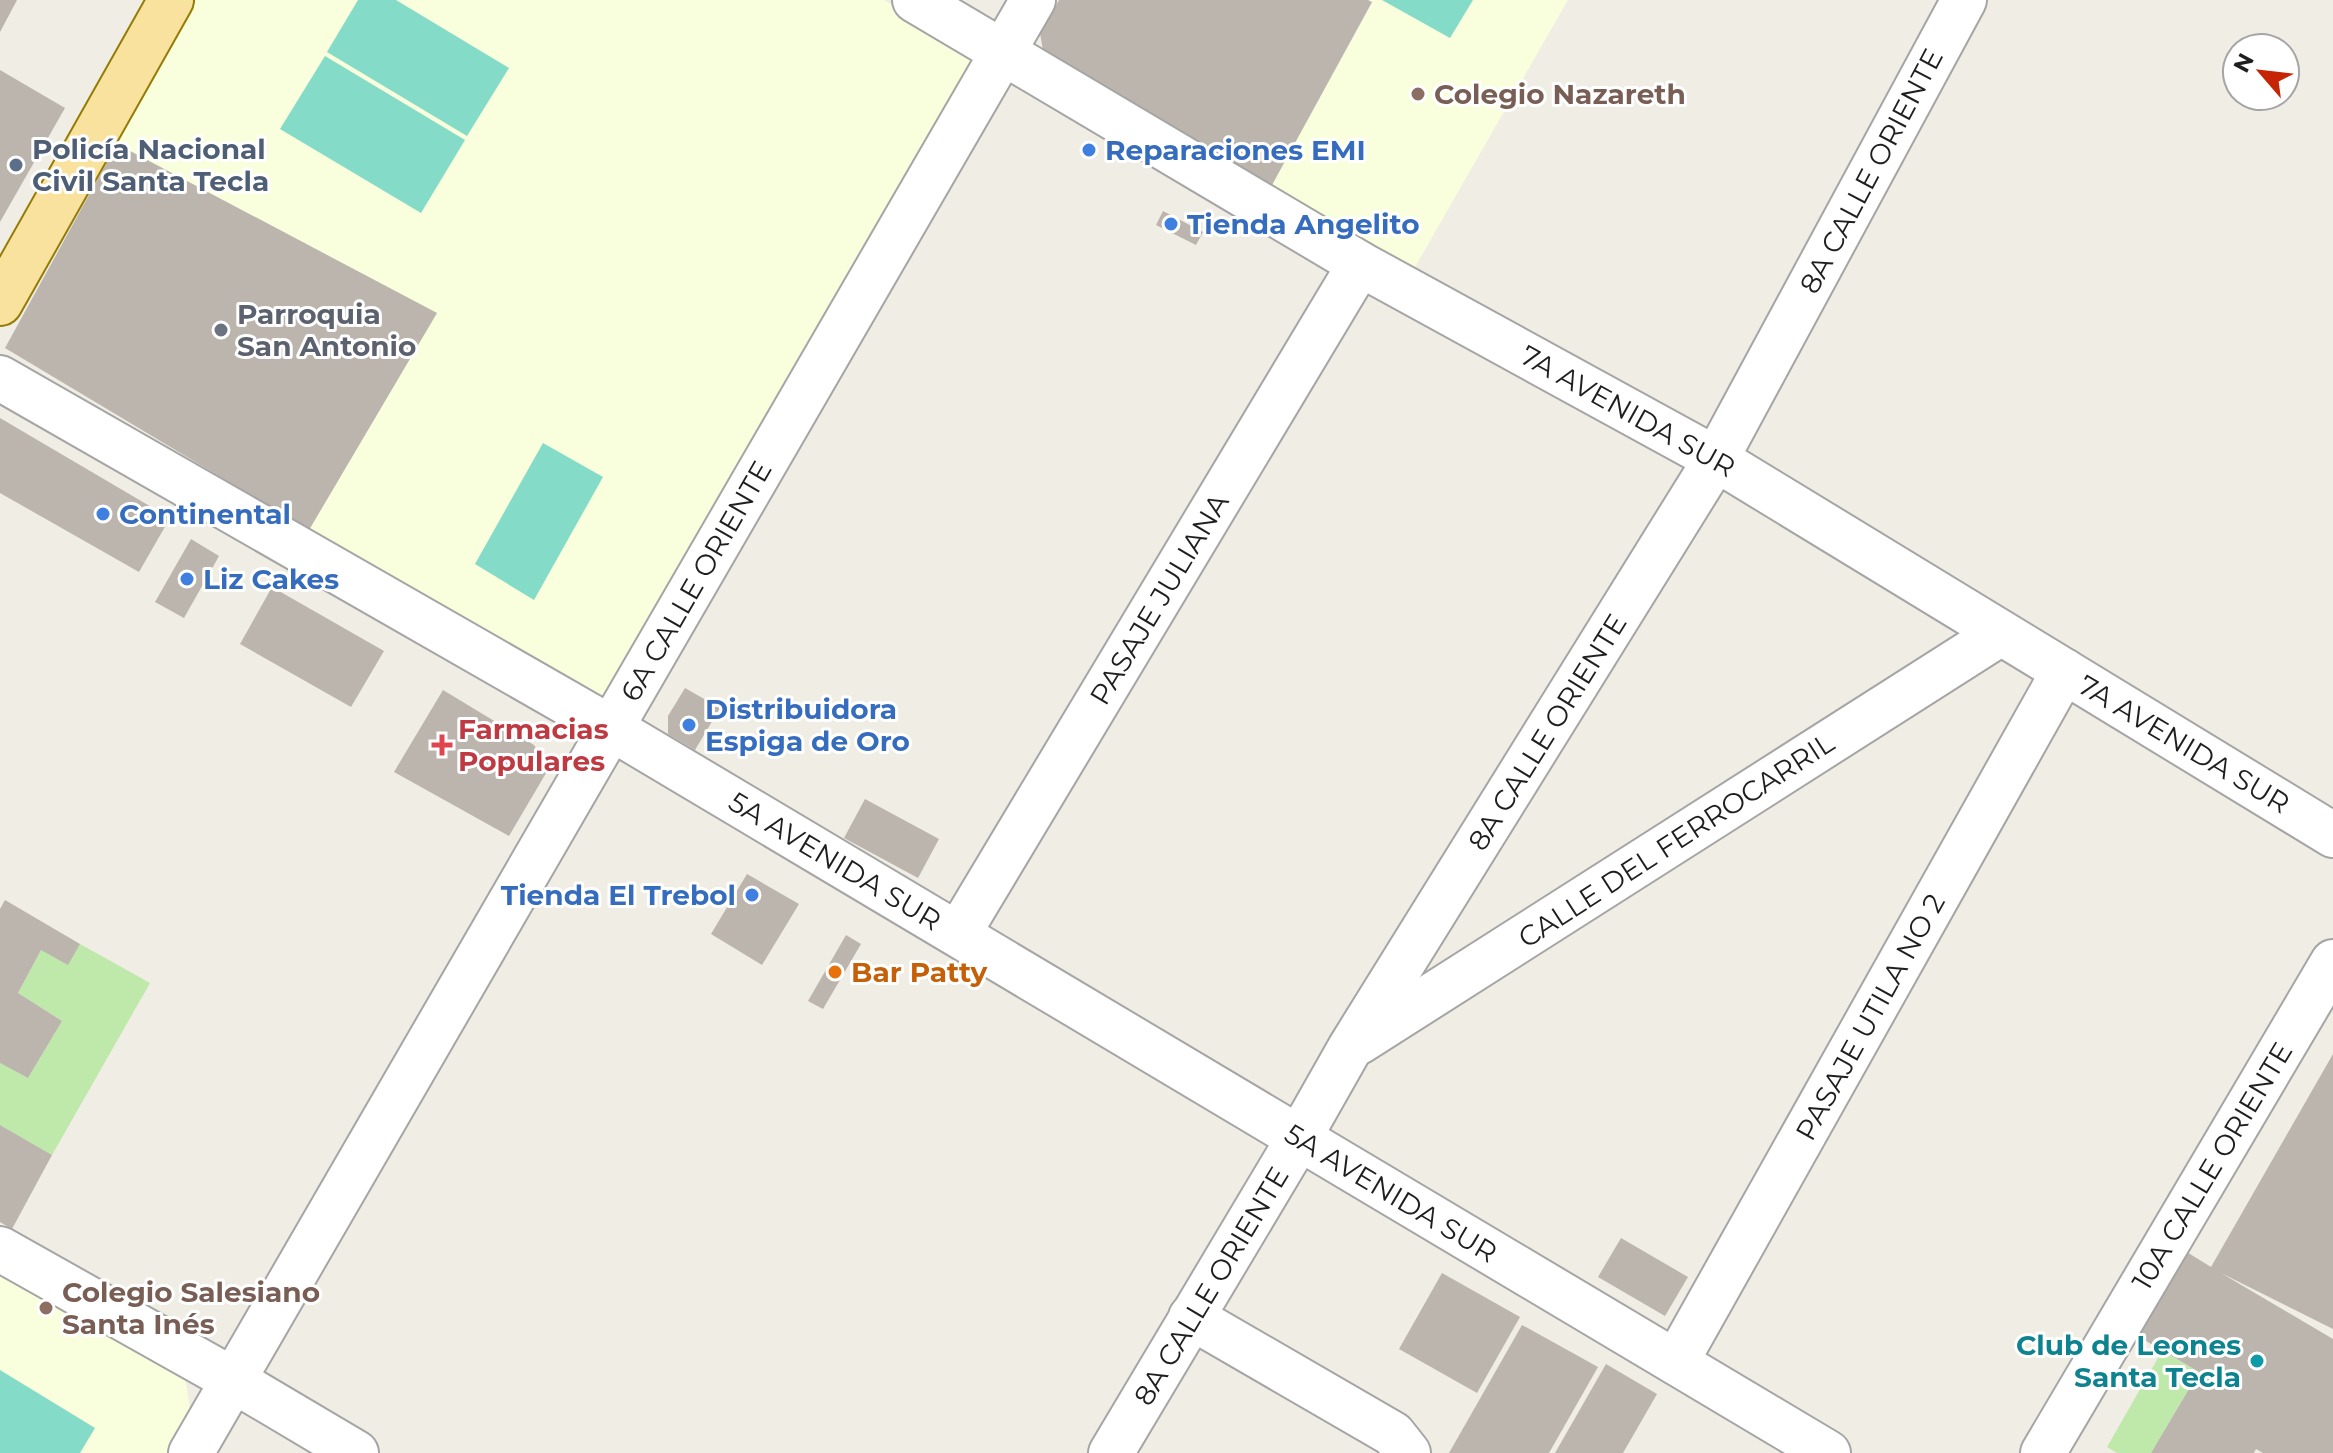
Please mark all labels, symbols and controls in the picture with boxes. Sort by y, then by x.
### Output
north arrow [2221,32,2301,112]
street label: 8A CALLE ORIENTE [1792,43,1950,299]
text: N [2228,49,2260,77]
place label: Colegio Nazareth [1434,77,1686,111]
marker: Colegio Nazareth [1409,85,1427,103]
place label: Policía Nacional Civil Santa Tecla [32,132,269,198]
place label: Reparaciones EMI [1105,133,1366,167]
marker: Reparaciones EMI [1080,141,1098,159]
marker: Policía Nacional Civil Santa Tecla [7,156,25,174]
place label: Tienda Angelito [1187,207,1420,241]
marker: Tienda Angelito [1162,215,1180,233]
place label: Parroquia San Antonio [237,297,416,363]
marker: Parroquia San Antonio [212,321,230,339]
street label: 7A AVENIDA SUR [1515,338,1741,484]
street label: 6A CALLE ORIENTE [613,455,779,707]
street label: PASAJE JULIANA [1082,486,1236,711]
place label: Continental [119,497,291,531]
marker: Continental [94,505,112,523]
place label: Liz Cakes [203,562,339,596]
marker: Liz Cakes [178,570,196,588]
street label: 8A CALLE ORIENTE [1460,608,1634,856]
street label: 7A AVENIDA SUR [2072,668,2296,820]
place label: Distribuidora Espiga de Oro [705,692,910,758]
place label: Farmacias Populares [458,712,609,778]
marker: Distribuidora Espiga de Oro [680,716,698,734]
street label: CALLE DEL FERROCARRIL [1512,725,1841,955]
marker: Farmacias Populares [433,736,451,754]
street label: 5A AVENIDA SUR [723,784,947,938]
place label: Tienda El Trebol [501,878,736,912]
marker: Tienda El Trebol [743,886,761,904]
street label: PASAJE UTILA NO 2 [1788,888,1952,1146]
place label: Bar Patty [851,955,987,989]
marker: Bar Patty [826,963,844,981]
street label: 10A CALLE ORIENTE [2125,1036,2299,1296]
street label: 5A AVENIDA SUR [1279,1116,1503,1270]
street label: 8A CALLE ORIENTE [1126,1161,1296,1411]
place label: Colegio Salesiano Santa Inés [62,1275,320,1341]
marker: Colegio Salesiano Santa Inés [37,1299,55,1317]
place label: Club de Leones Santa Tecla [2016,1328,2241,1394]
marker: Club de Leones Santa Tecla [2248,1352,2266,1370]

